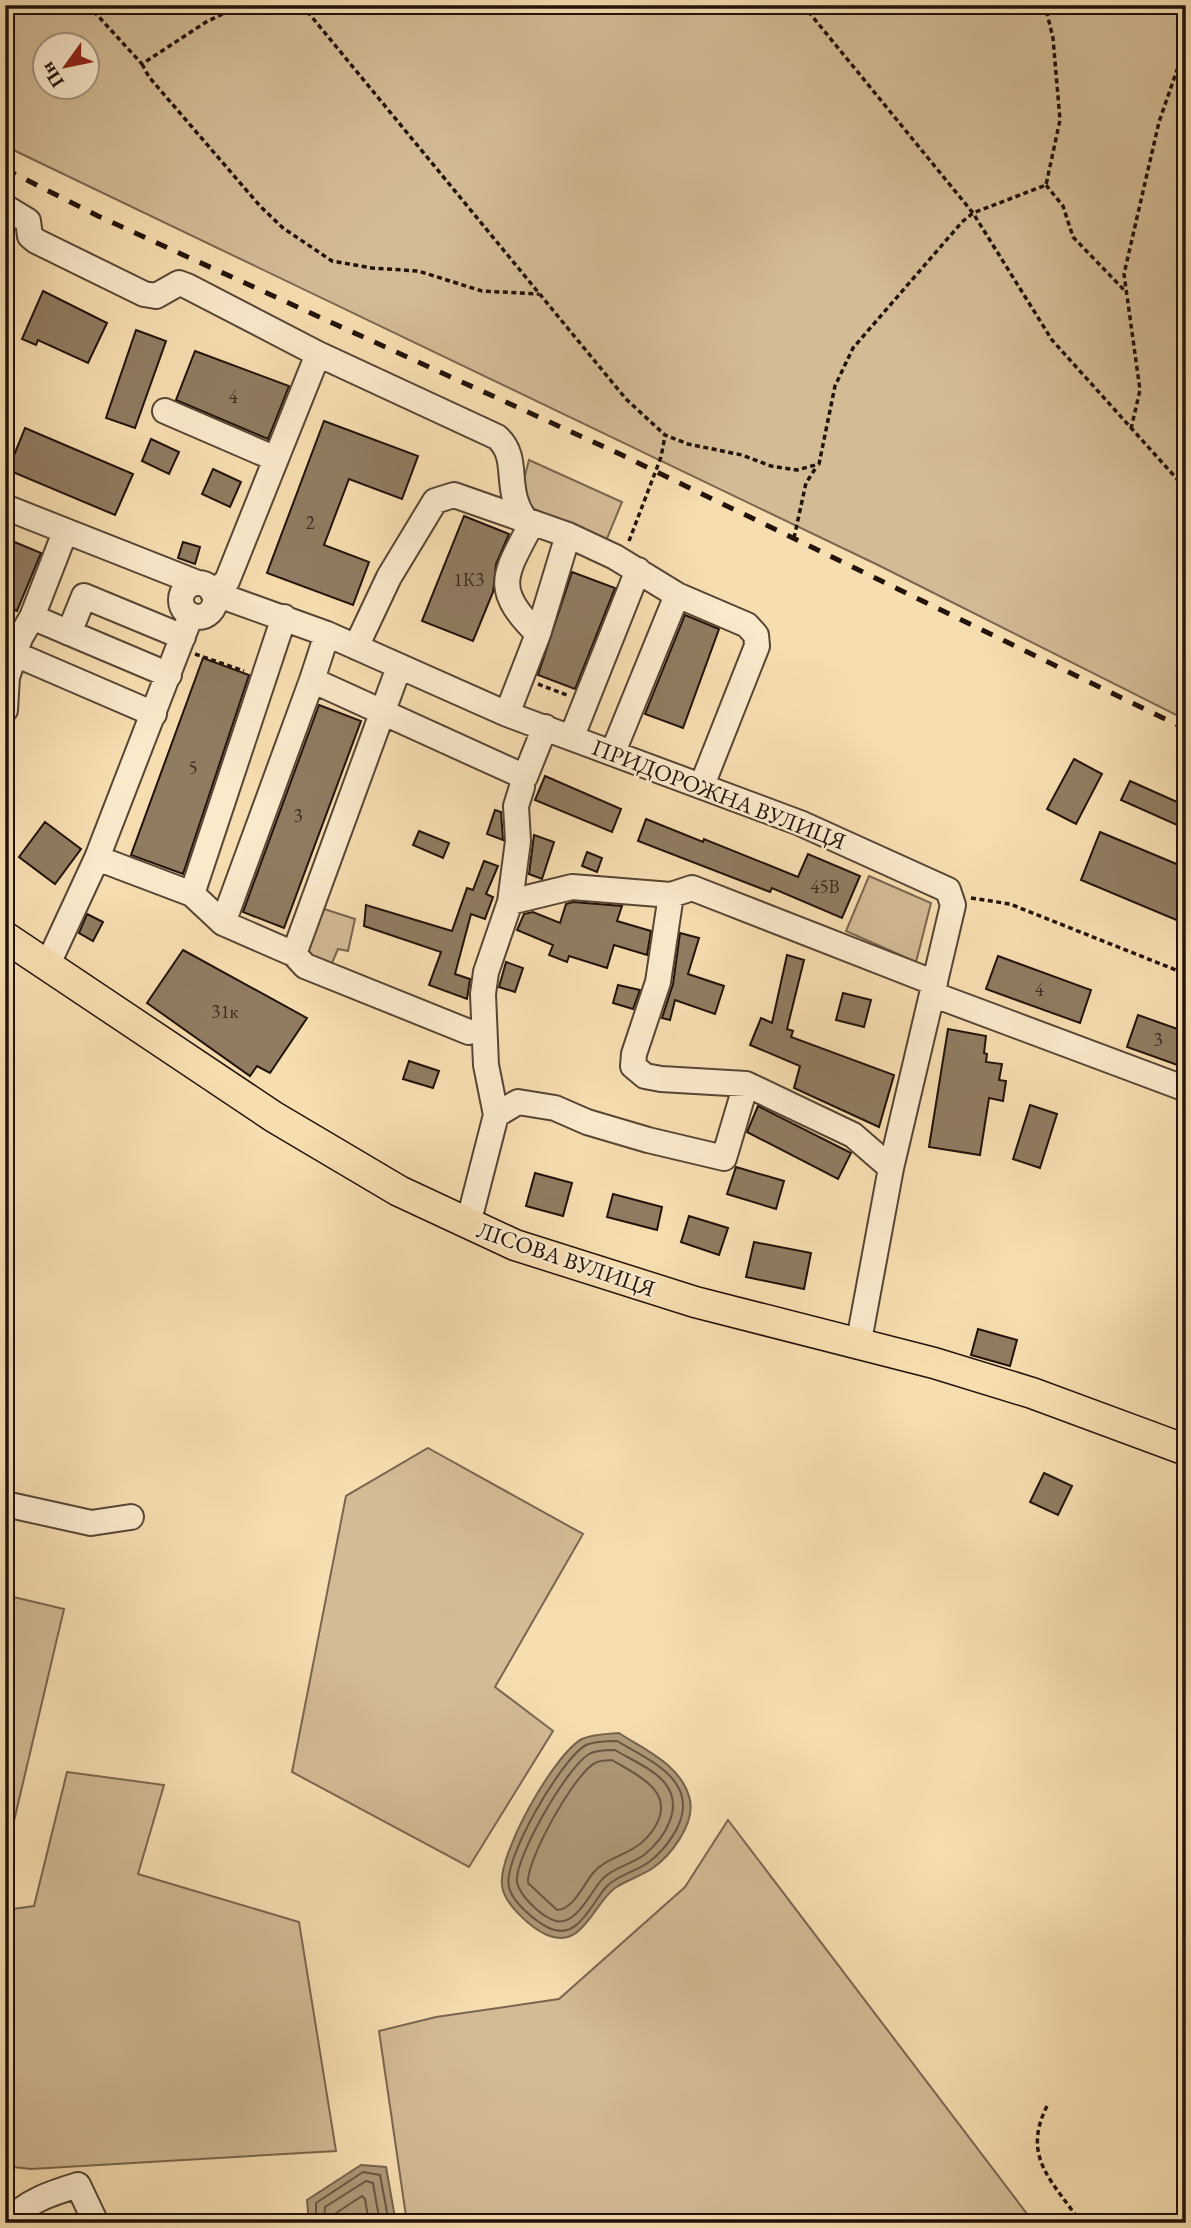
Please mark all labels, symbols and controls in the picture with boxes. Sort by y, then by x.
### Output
north arrow [32,32,102,102]
text: Пн [35,57,70,93]
house number: 4 [228,384,238,409]
house number: 2 [305,510,315,535]
house number: 1К3 [454,567,484,592]
street label: ПРИДОРОЖНА ВУЛИЦЯ [588,732,850,856]
house number: 5 [188,755,198,780]
house number: 3 [293,803,303,828]
house number: 45В [810,874,840,899]
house number: 4 [1034,977,1044,1002]
house number: 31к [211,999,239,1024]
house number: 3 [1153,1027,1163,1052]
street label: ЛІСОВА ВУЛИЦЯ [473,1214,659,1304]

